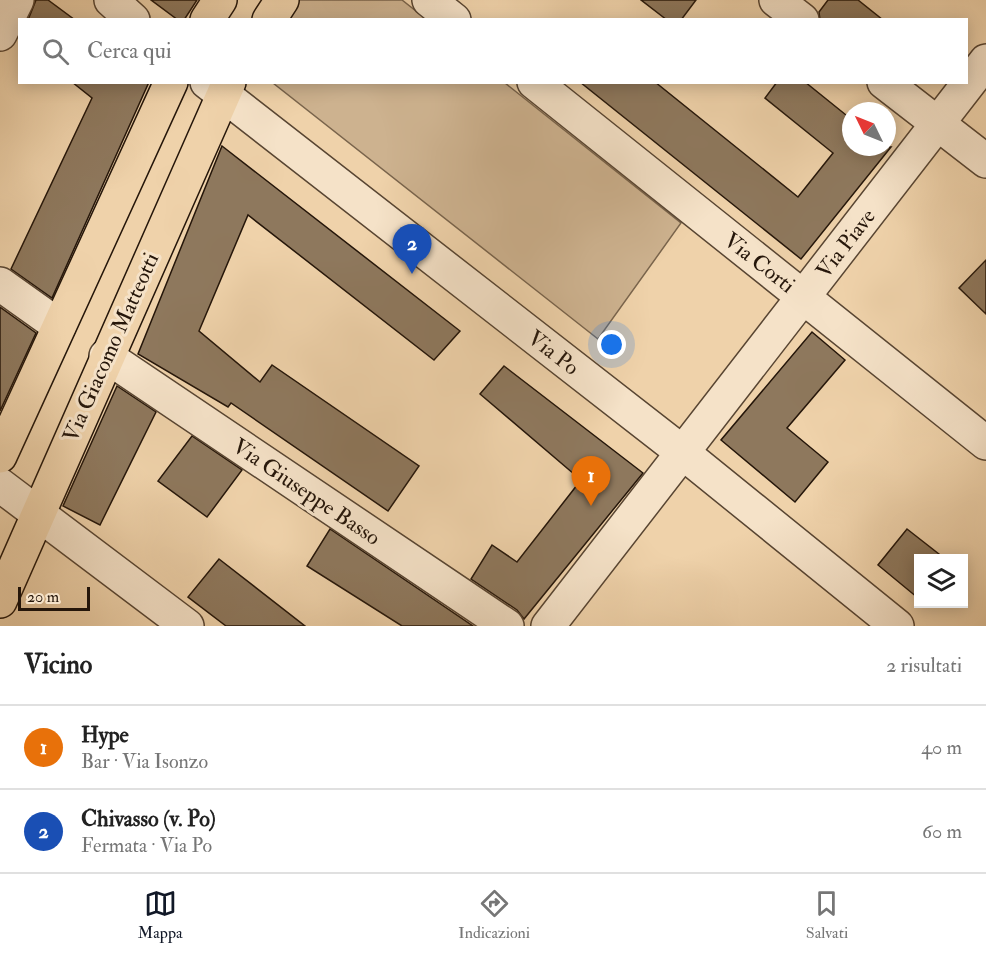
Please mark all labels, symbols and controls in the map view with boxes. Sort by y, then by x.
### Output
search box [18,18,968,84]
icon: search [39,35,72,68]
text: Cerca qui [87,37,172,65]
north arrow [842,102,896,156]
street label: Via Piave [810,203,882,284]
pin: 2 [392,224,432,274]
street label: Via Corti [718,226,801,299]
street label: Via Giacomo Matteotti [57,248,165,446]
street label: Via Po [522,324,585,382]
your location [597,330,626,359]
street label: Via Giuseppe Basso [227,432,386,553]
pin: 1 [572,456,610,506]
map controls [914,554,968,608]
button: layers [914,554,968,608]
scale bar [18,584,90,612]
text: 20 m [27,587,59,607]
text: Vicino [24,649,92,681]
text: 2 risultati [886,653,962,678]
text: Hype [81,721,129,749]
text: 1 [40,735,47,760]
text: 40 m [921,735,962,760]
text: Bar · Via Isonzo [81,749,208,774]
text: Chivasso (v. Po) [81,805,216,833]
text: 2 [38,819,49,844]
text: 60 m [922,819,962,844]
text: Fermata · Via Po [81,833,212,858]
tab: Mappa [138,887,183,943]
tab: Indicazioni [458,887,530,943]
tab: Salvati [806,887,848,943]

